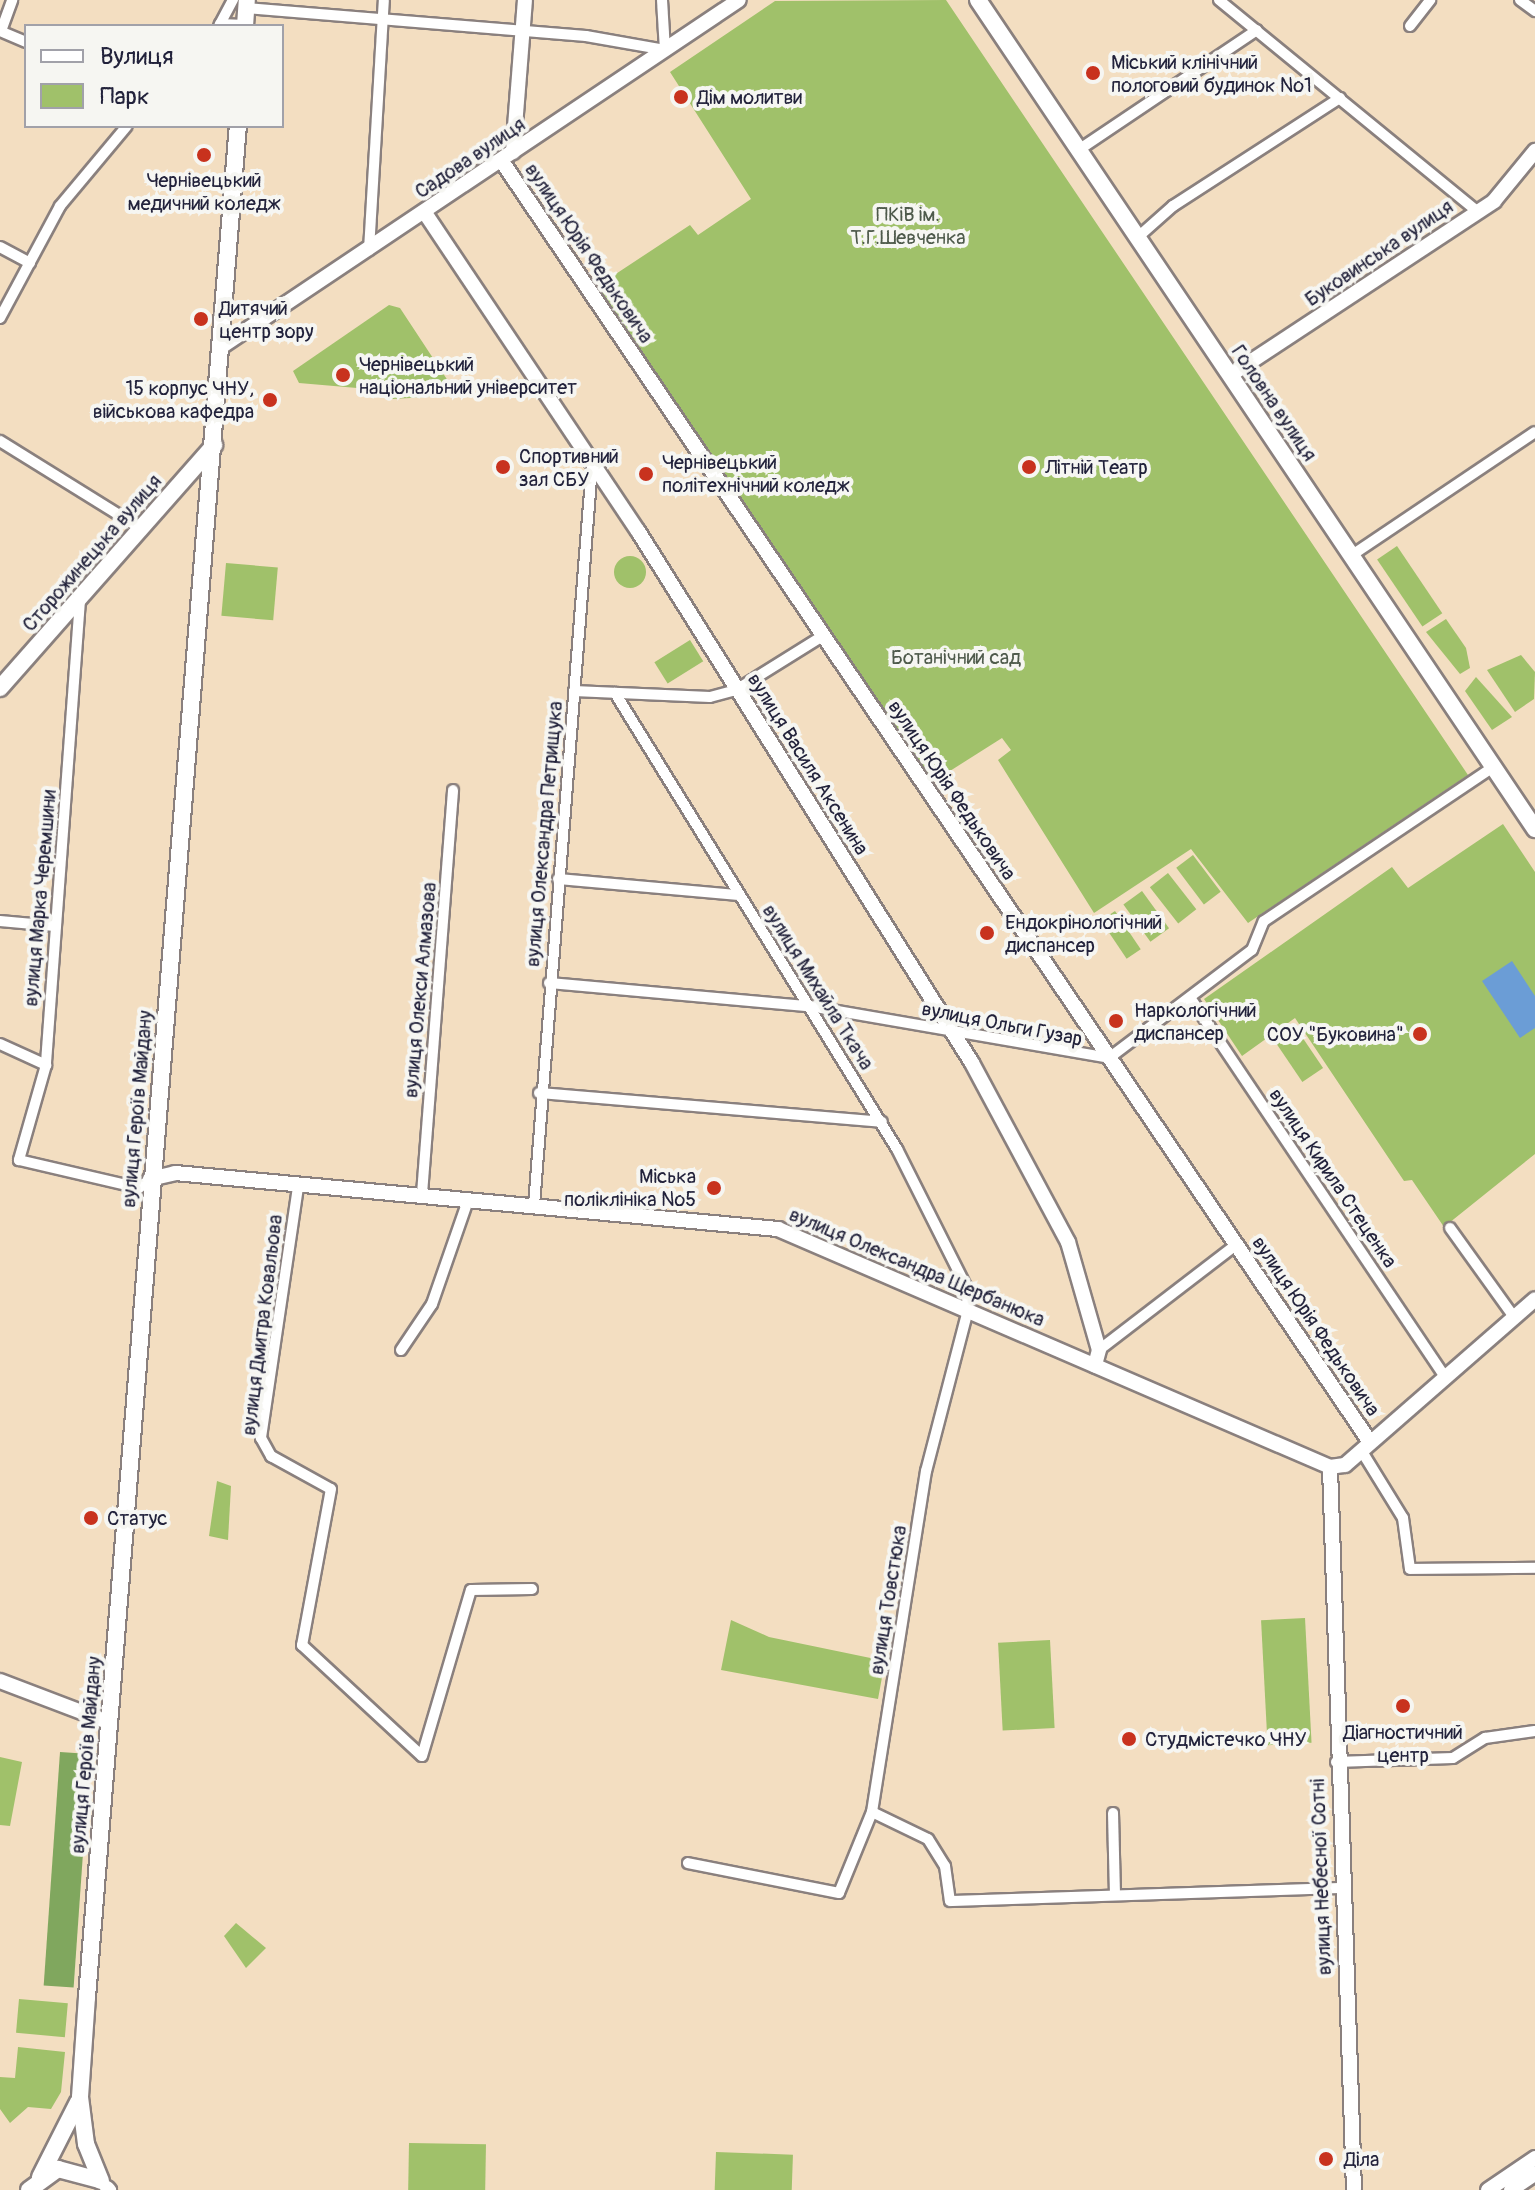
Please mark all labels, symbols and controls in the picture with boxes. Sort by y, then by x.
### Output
legend [24,24,284,128]
text: Вулиця [100,42,173,71]
place label: Міський клінічний пологовий будинок №1 [1111,50,1312,97]
marker: Міський клінічний пологовий будинок №1 [1082,62,1104,84]
text: Парк [100,82,149,111]
place label: Дім молитви [697,85,802,109]
marker: Дім молитви [672,88,690,106]
street label: Садова вулиця [410,112,530,204]
marker: Чернівецький медичний коледж [195,146,213,164]
street label: вулиця Юрія Федьковича [520,159,658,347]
place label: Чернівецький медичний коледж [127,168,281,215]
street label: Буковинська вулиця [1300,195,1458,311]
park label: ПКіВ ім. Т.Г.Шевченка [850,202,966,249]
place label: Дитячий центр зору [219,296,314,343]
marker: Дитячий центр зору [190,308,212,330]
street label: Головна вулиця [1226,340,1322,466]
place label: Чернівецький національний університет [359,352,577,399]
marker: Чернівецький національний університет [334,366,352,384]
place label: 15 корпус ЧНУ, військова кафедра [93,376,254,423]
marker: 15 корпус ЧНУ, військова кафедра [261,391,279,409]
place label: Спортивний зал СБУ [519,444,619,491]
place label: Чернівецький політехнічний коледж [662,450,850,497]
place label: Літній Театр [1045,455,1148,479]
marker: Спортивний зал СБУ [494,458,512,476]
marker: Літній Театр [1020,458,1038,476]
marker: Чернівецький політехнічний коледж [637,465,655,483]
street label: Сторожинецька вулиця [17,470,167,636]
park label: Ботанічний сад [891,645,1021,669]
street label: вулиця Василя Аксенина [742,669,874,859]
street label: вулиця Юрія Федьковича [883,696,1021,884]
street label: вулиця Олександра Петрищука [520,700,568,968]
street label: вулиця Марка Черемшини [19,789,61,1007]
street label: вулиця Олекси Алмазова [399,881,441,1099]
street label: вулиця Михайла Ткача [757,900,879,1074]
place label: Ендокрінологічний диспансер [1005,910,1162,957]
marker: Ендокрінологічний диспансер [976,922,998,944]
street label: вулиця Ольги Гузар [920,997,1084,1051]
place label: Наркологічний диспансер [1134,998,1257,1045]
street label: вулиця Героїв Майдану [116,1009,158,1209]
marker: Наркологічний диспансер [1105,1010,1127,1032]
place label: СОУ "Буковина" [1267,1022,1404,1046]
marker: СОУ "Буковина" [1411,1025,1429,1043]
street label: вулиця Кирила Стеценка [1264,1084,1402,1272]
place label: Міська поліклініка №5 [564,1164,696,1211]
marker: Міська поліклініка №5 [703,1177,725,1199]
street label: вулиця Олександра Щербанюка [786,1202,1048,1332]
street label: вулиця Дмитра Ковальова [237,1213,287,1437]
street label: вулиця Юрія Федьковича [1247,1232,1385,1420]
place label: Статус [107,1506,167,1530]
marker: Статус [82,1509,100,1527]
street label: вулиця Товстюка [864,1524,912,1676]
street label: вулиця Героїв Майдану [65,1655,107,1855]
marker: Діагностичний центр [1392,1695,1414,1717]
place label: Діагностичний центр [1343,1720,1463,1767]
place label: Студмістечко ЧНУ [1145,1727,1306,1751]
marker: Студмістечко ЧНУ [1120,1730,1138,1748]
street label: вулиця Небесної Сотні [1306,1778,1336,1976]
place label: Діла [1344,2147,1379,2171]
marker: Діла [1315,2148,1337,2170]

